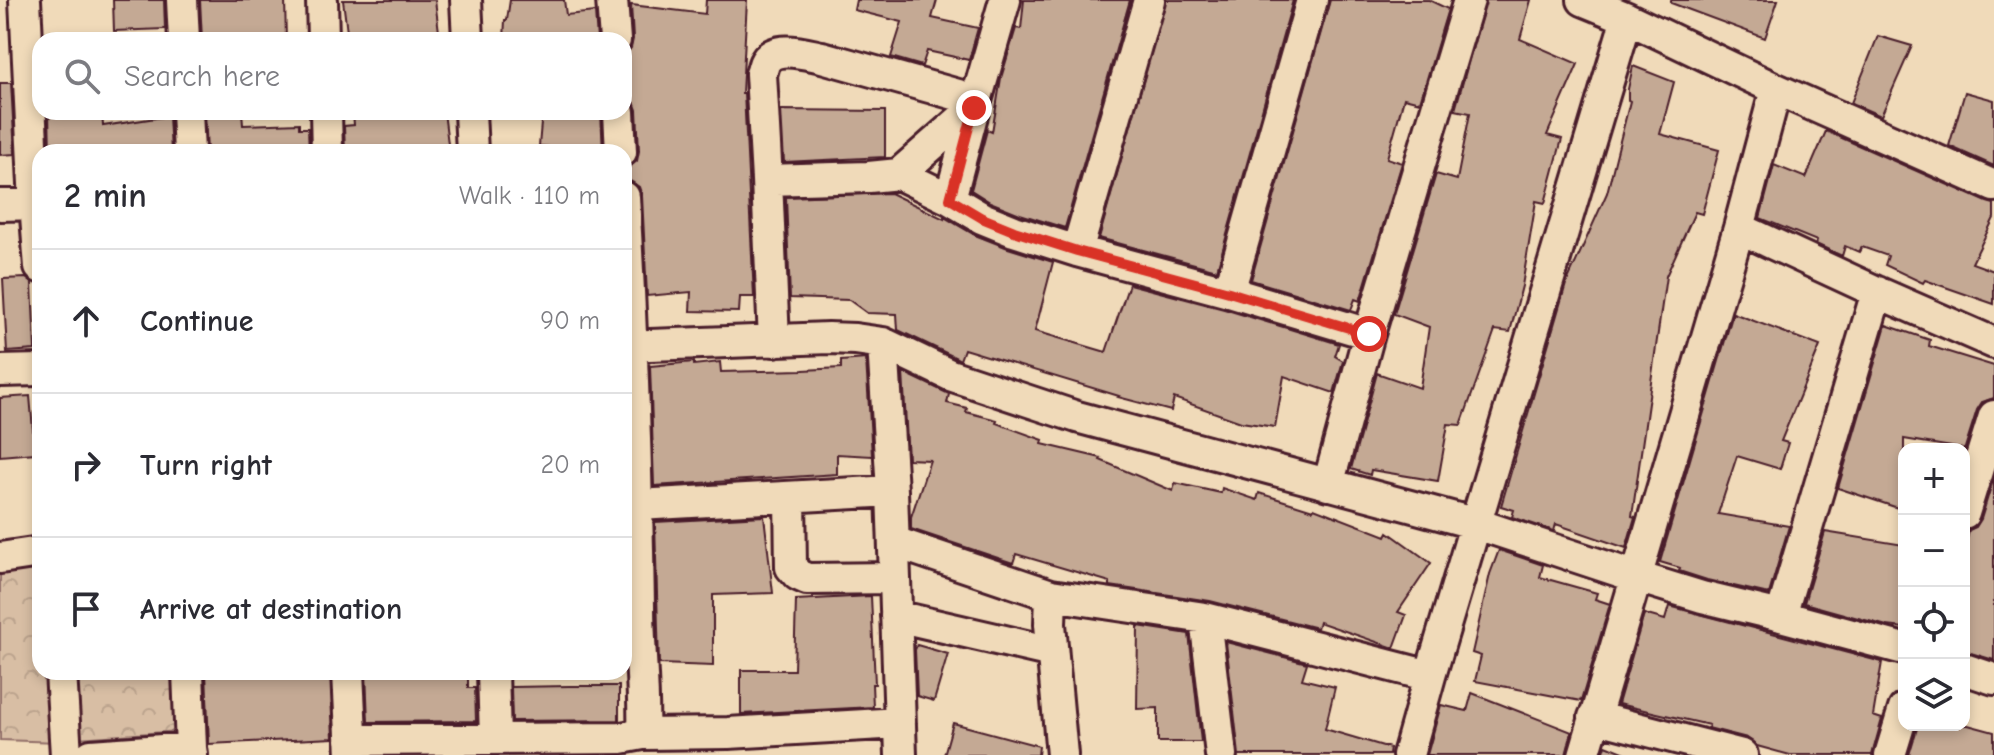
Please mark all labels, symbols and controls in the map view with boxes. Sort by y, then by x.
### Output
search box [32,32,632,120]
icon: search [60,54,104,98]
text: Search here [124,59,280,94]
route end [956,90,992,126]
text: 2 min [64,176,147,216]
text: Walk · 110 m [459,181,600,211]
icon: ahead [64,299,108,343]
text: Continue [140,304,254,339]
text: 90 m [540,306,600,336]
route start [1351,316,1387,352]
icon: right [64,443,108,487]
map controls [1898,443,1970,731]
button: + [1898,443,1970,515]
text: Turn right [140,448,272,483]
text: 20 m [540,450,600,480]
button: − [1898,515,1970,587]
icon: arrive [64,587,108,631]
button: locate [1898,587,1970,659]
text: Arrive at destination [140,592,402,627]
button: layers [1898,659,1970,731]

